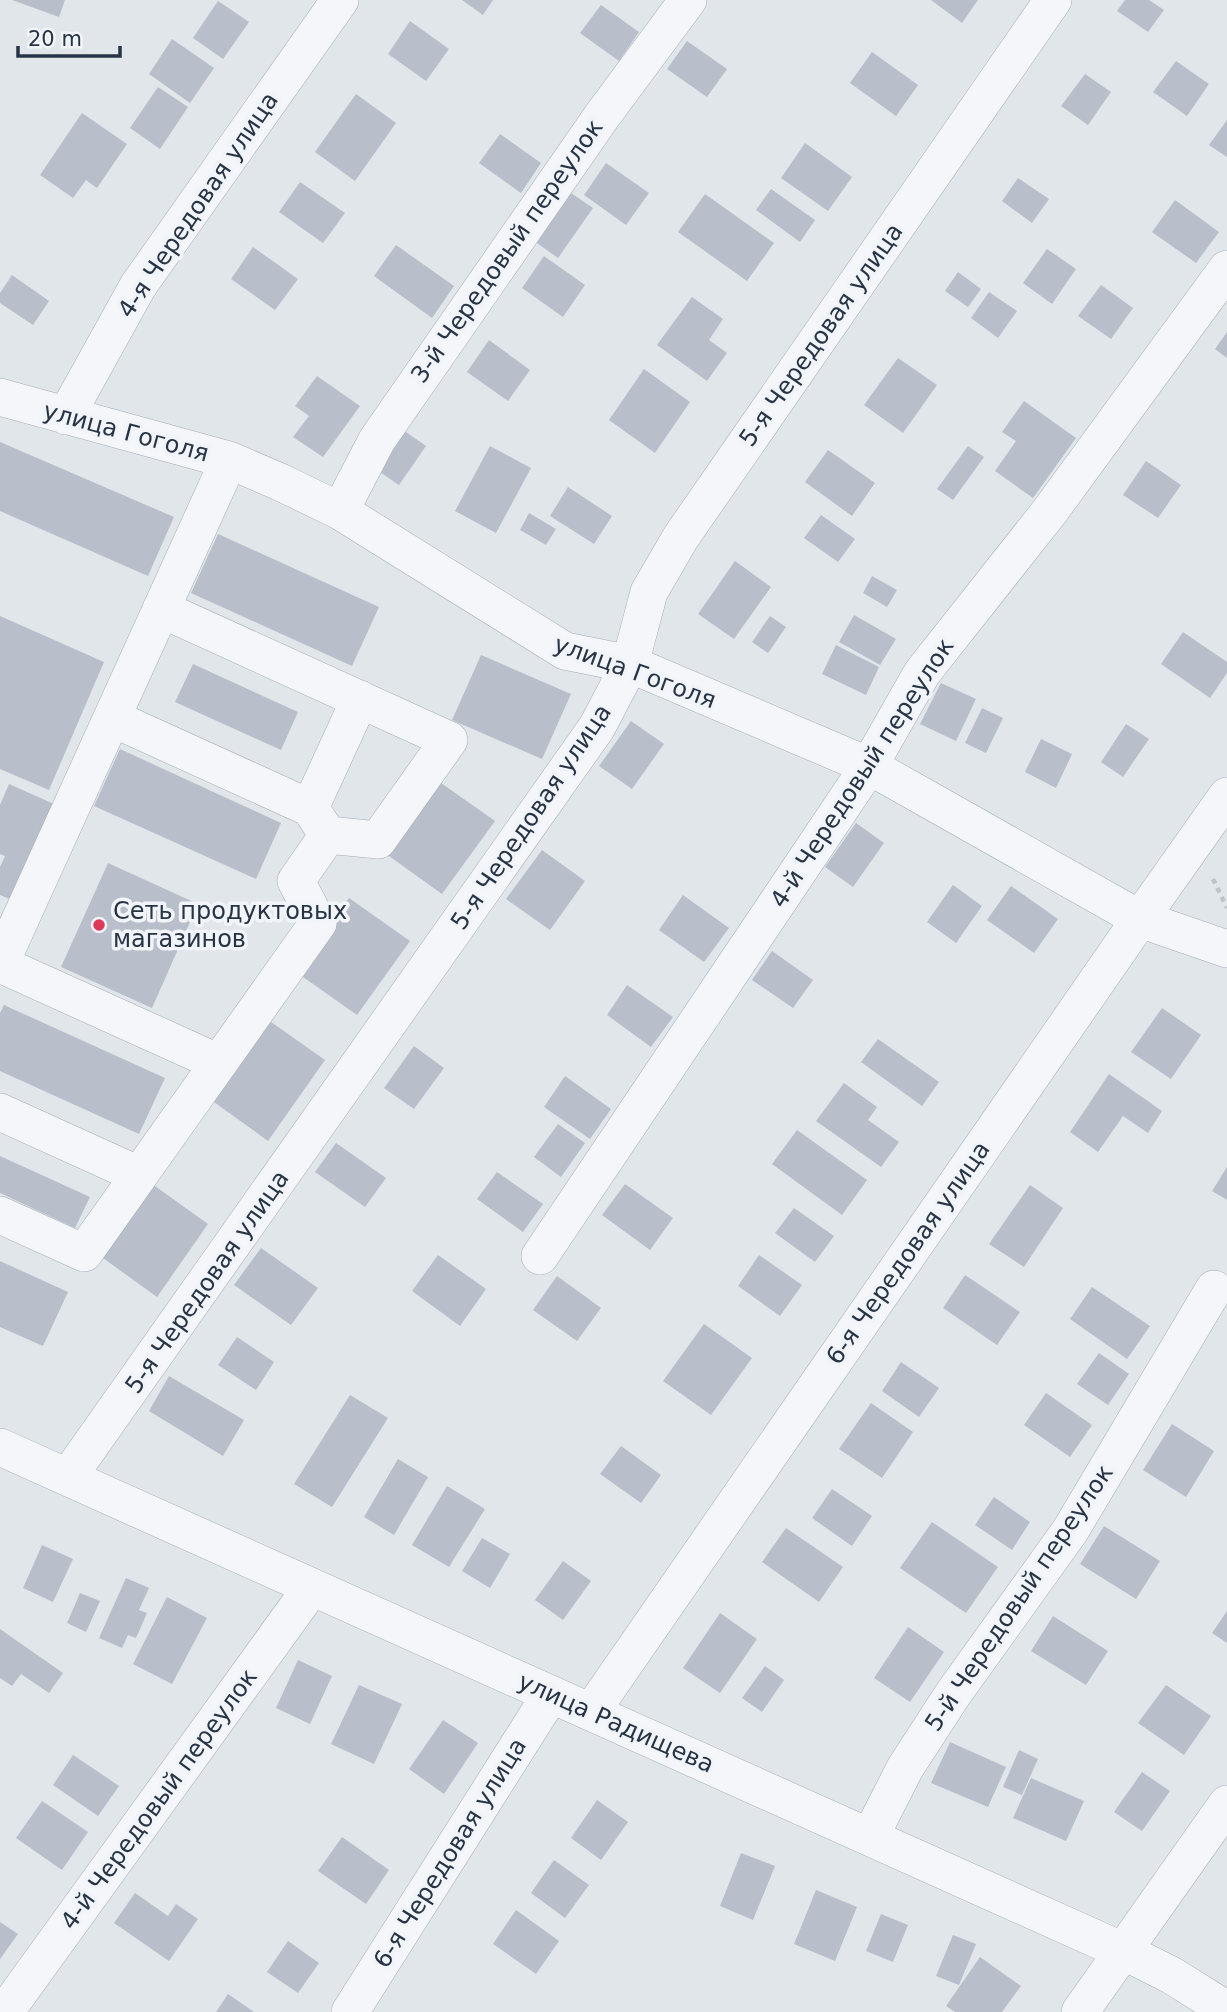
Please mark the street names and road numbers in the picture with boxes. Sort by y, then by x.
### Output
street label: 4-я Чередовая улица [112,87,284,323]
street label: 3-й Чередовый переулок [405,114,609,388]
street label: 5-я Чередовая улица [733,218,909,452]
street label: улица Гоголя [40,396,212,468]
street label: улица Гоголя [550,630,720,714]
street label: 4-й Чередовый переулок [764,633,960,913]
street label: 5-я Чередовая улица [445,699,617,935]
street label: 6-я Чередовая улица [820,1136,996,1370]
street label: 5-я Чередовая улица [119,1165,295,1399]
street label: 5-й Чередовый переулок [919,1460,1119,1736]
street label: 4-й Чередовый переулок [55,1663,263,1935]
street label: улица Радищева [514,1667,718,1779]
street label: 6-я Чередовая улица [368,1733,532,1973]

